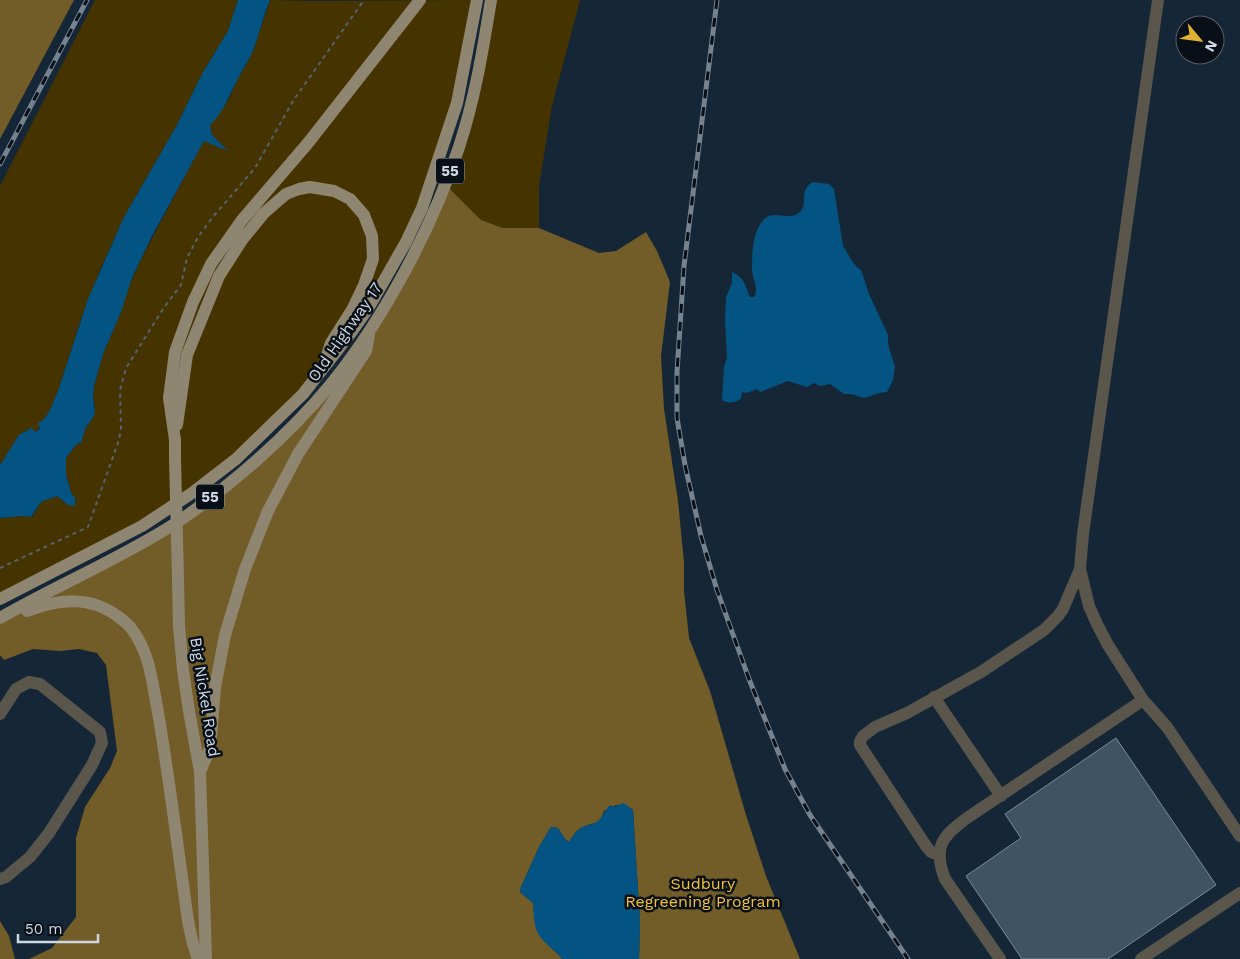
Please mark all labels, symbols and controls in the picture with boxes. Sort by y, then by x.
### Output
north arrow [1175,15,1225,65]
text: N [1202,38,1221,55]
road number: 55 [436,158,464,184]
street label: Old Highway 17 [304,279,386,385]
road number: 55 [196,484,224,510]
street label: Big Nickel Road [186,636,224,758]
park label: Sudbury Regreening Program [625,874,781,911]
scale bar [18,912,98,944]
text: 50 m [25,920,62,938]

